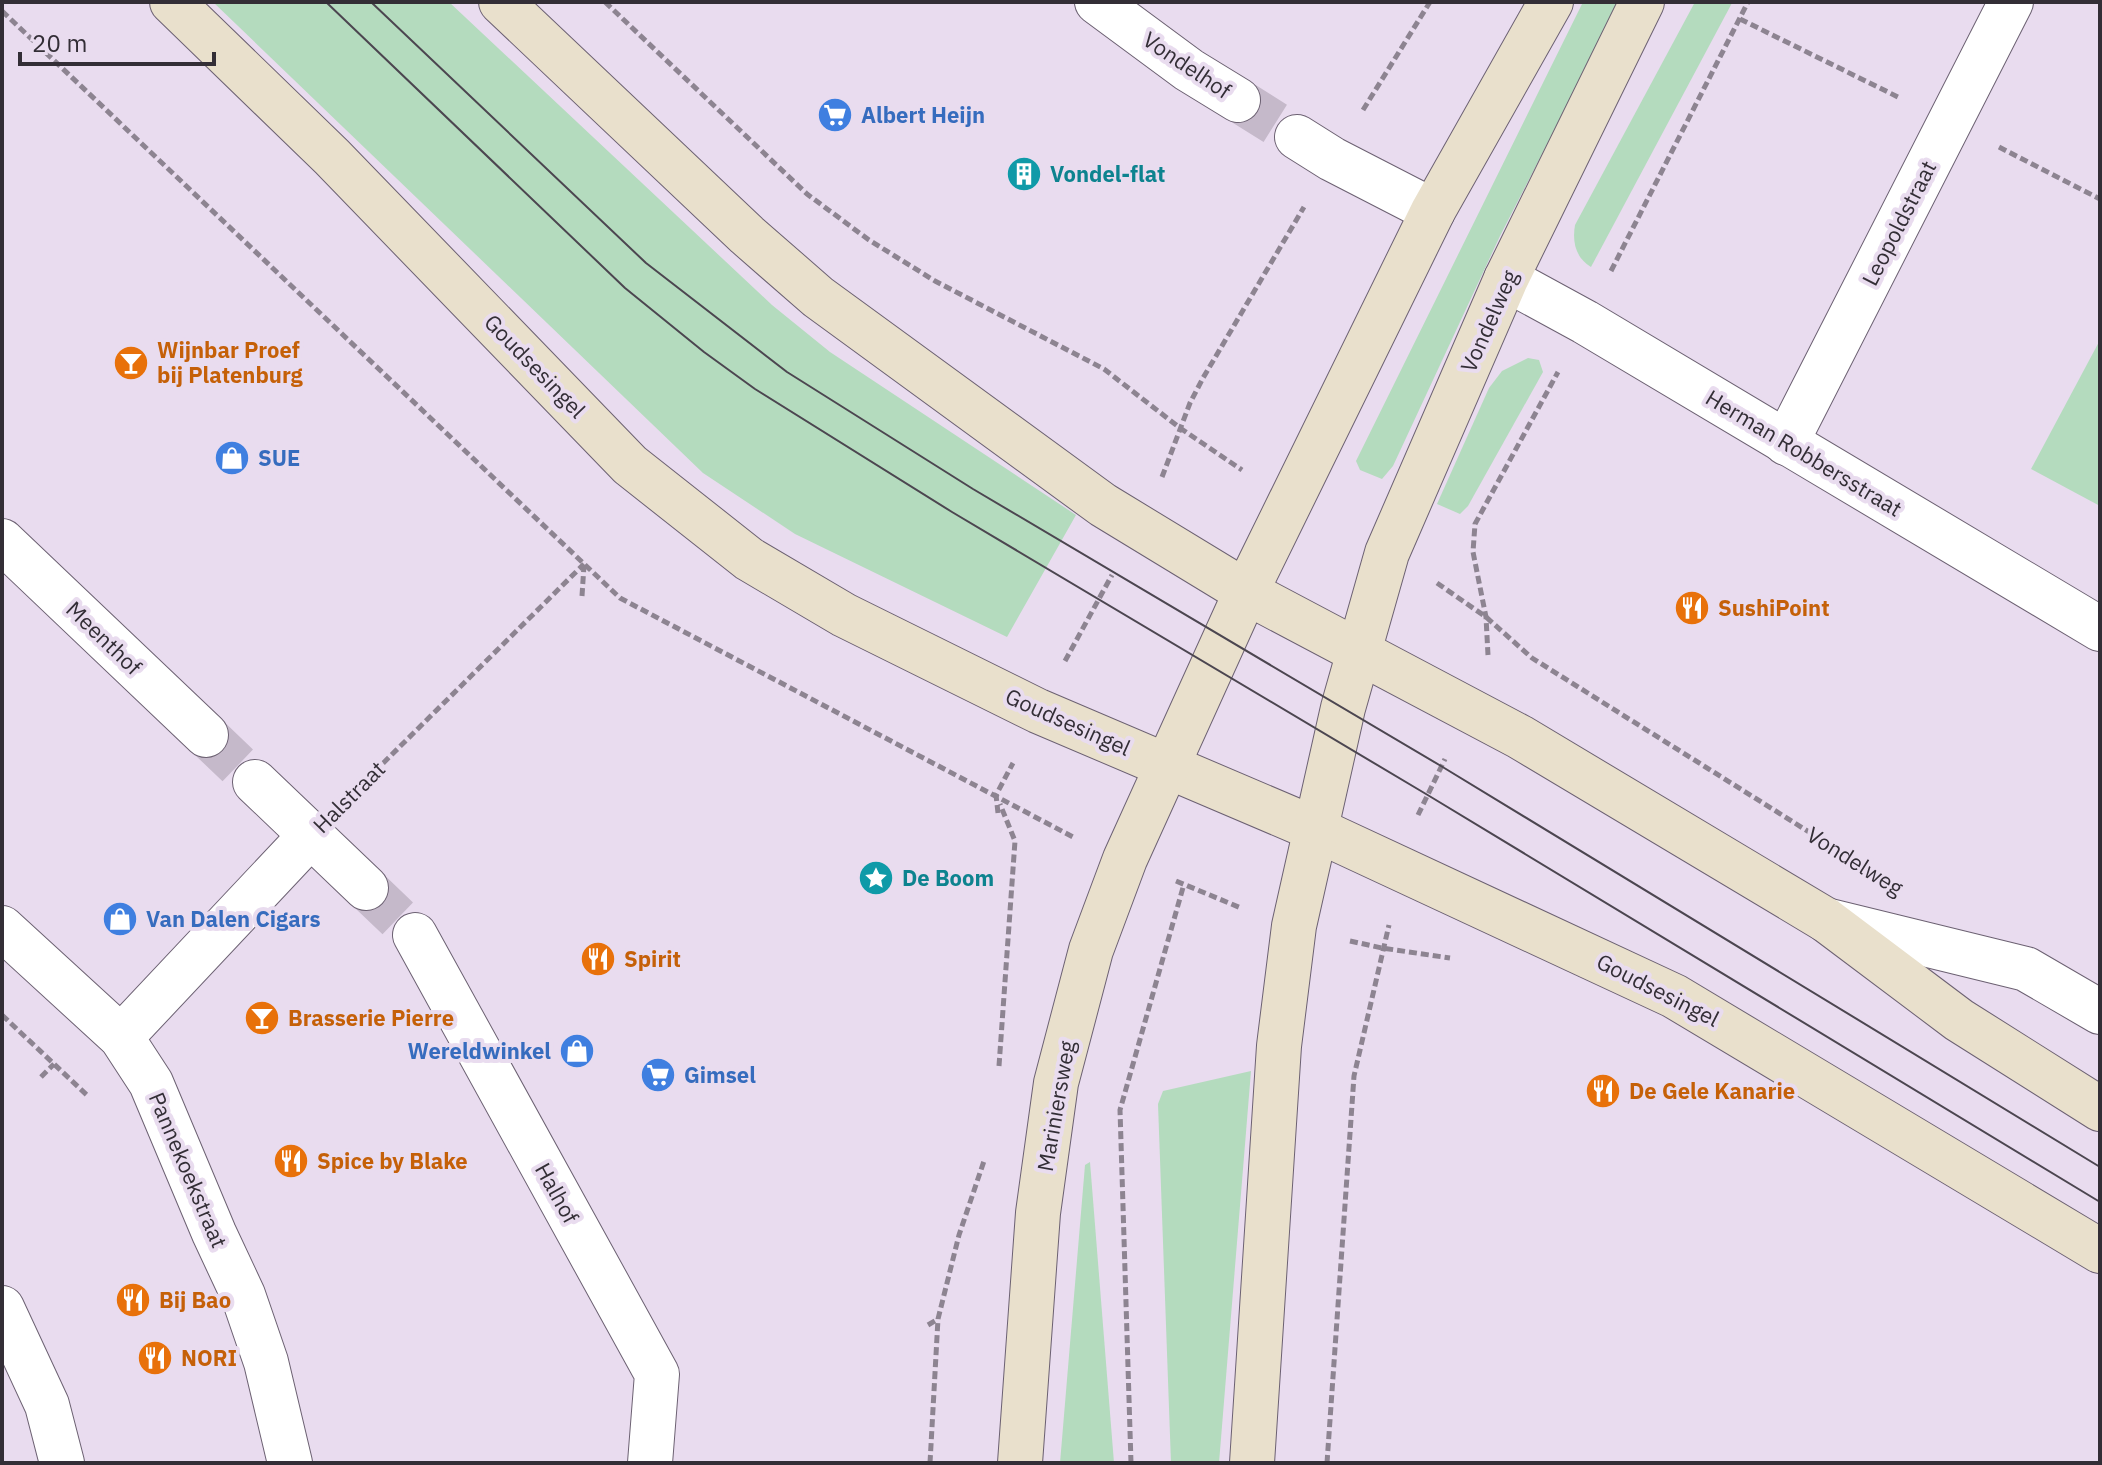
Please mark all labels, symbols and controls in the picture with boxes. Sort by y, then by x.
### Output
scale bar [20,16,214,66]
street label: Vondelhof [1138,25,1237,105]
text: 20 m [32,27,87,59]
supermarket icon: Albert Heijn [816,96,854,134]
place label: Albert Heijn [861,100,985,129]
building icon: Vondel-flat [1005,155,1043,193]
street label: Leopoldstraat [1855,155,1942,290]
place label: Vondel-flat [1050,159,1166,188]
street label: Vondelweg [1453,265,1524,376]
street label: Goudsesingel [478,307,592,424]
place label: Wijnbar Proef bij Platenburg [157,335,304,389]
bar icon: Wijnbar Proef bij Platenburg [112,344,150,382]
street label: Herman Robbersstraat [1701,382,1908,523]
shop icon: SUE [213,439,251,477]
place label: SUE [258,443,300,472]
restaurant icon: SushiPoint [1673,589,1711,627]
place label: SushiPoint [1718,593,1830,622]
street label: Meenthof [60,595,148,681]
street label: Goudsesingel [1001,681,1135,762]
street label: Halstraat [306,754,391,839]
street label: Vondelweg [1801,819,1909,902]
place icon: De Boom [857,859,895,897]
place label: De Boom [902,863,994,892]
shop icon: Van Dalen Cigars [101,900,139,938]
place label: Van Dalen Cigars [146,904,321,933]
restaurant icon: Spirit [579,940,617,978]
place label: Spirit [624,944,681,973]
street label: Goudsesingel [1592,946,1724,1033]
bar icon: Brasserie Pierre [243,999,281,1037]
place label: Brasserie Pierre [288,1003,454,1032]
shop icon: Wereldwinkel [558,1032,596,1070]
place label: Wereldwinkel [408,1036,551,1065]
street label: Mariniersweg [1030,1038,1081,1174]
supermarket icon: Gimsel [639,1056,677,1094]
place label: Gimsel [684,1060,756,1089]
restaurant icon: De Gele Kanarie [1584,1072,1622,1110]
place label: De Gele Kanarie [1629,1076,1795,1105]
street label: Pannekoekstraat [143,1088,234,1252]
restaurant icon: Spice by Blake [272,1142,310,1180]
place label: Spice by Blake [317,1146,468,1175]
street label: Halhof [529,1157,586,1228]
restaurant icon: Bij Bao [114,1281,152,1319]
place label: Bij Bao [159,1285,231,1314]
restaurant icon: NORI [136,1339,174,1377]
place label: NORI [181,1343,237,1372]

